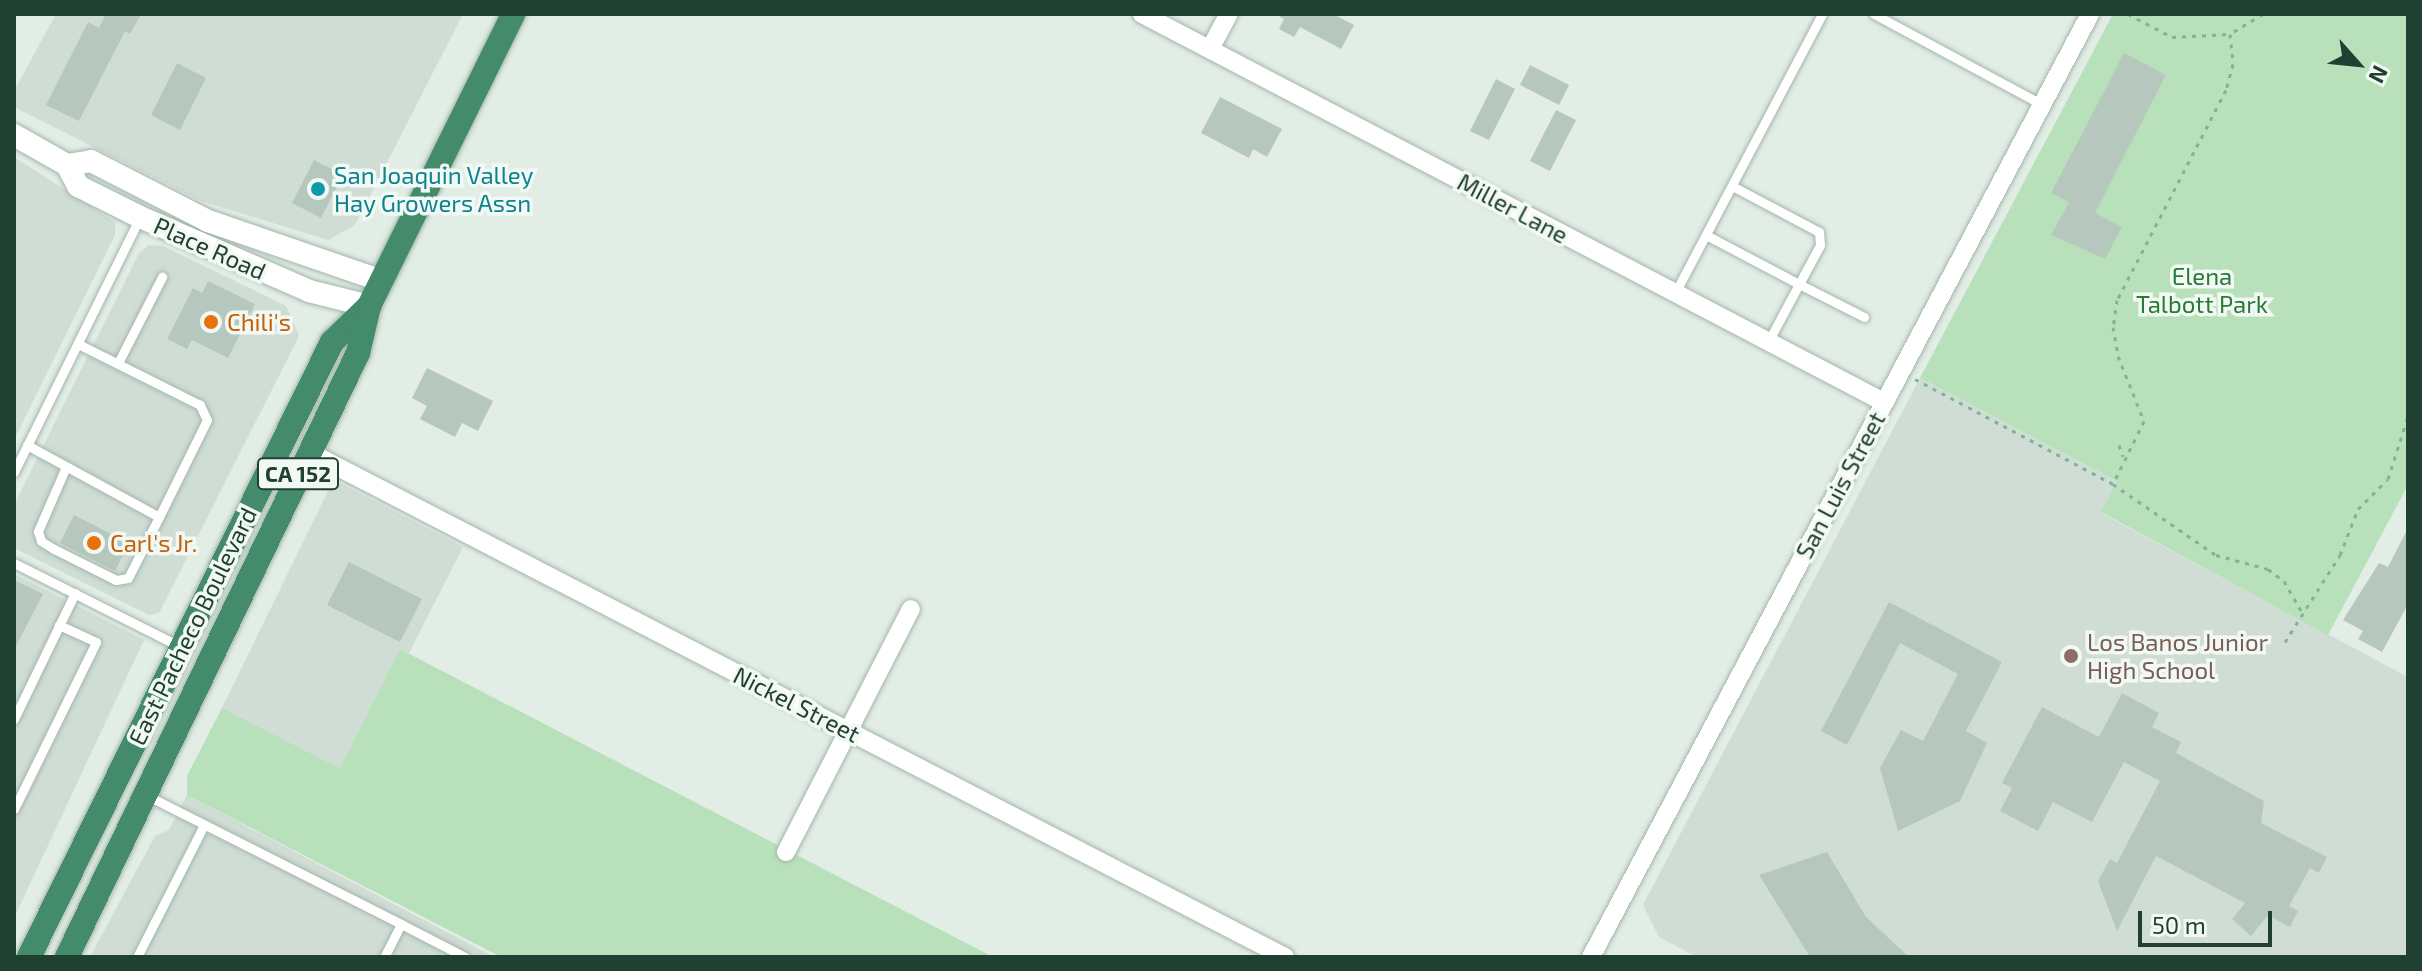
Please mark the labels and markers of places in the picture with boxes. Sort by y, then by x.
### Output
place label: San Joaquin Valley Hay Growers Assn [334,161,534,217]
marker: San Joaquin Valley Hay Growers Assn [309,180,327,198]
place label: Chili's [227,308,291,336]
marker: Chili's [202,313,220,331]
place label: Carl's Jr. [110,529,198,557]
marker: Carl's Jr. [85,534,103,552]
place label: Los Banos Junior High School [2087,628,2269,684]
marker: Los Banos Junior High School [2062,647,2080,665]

